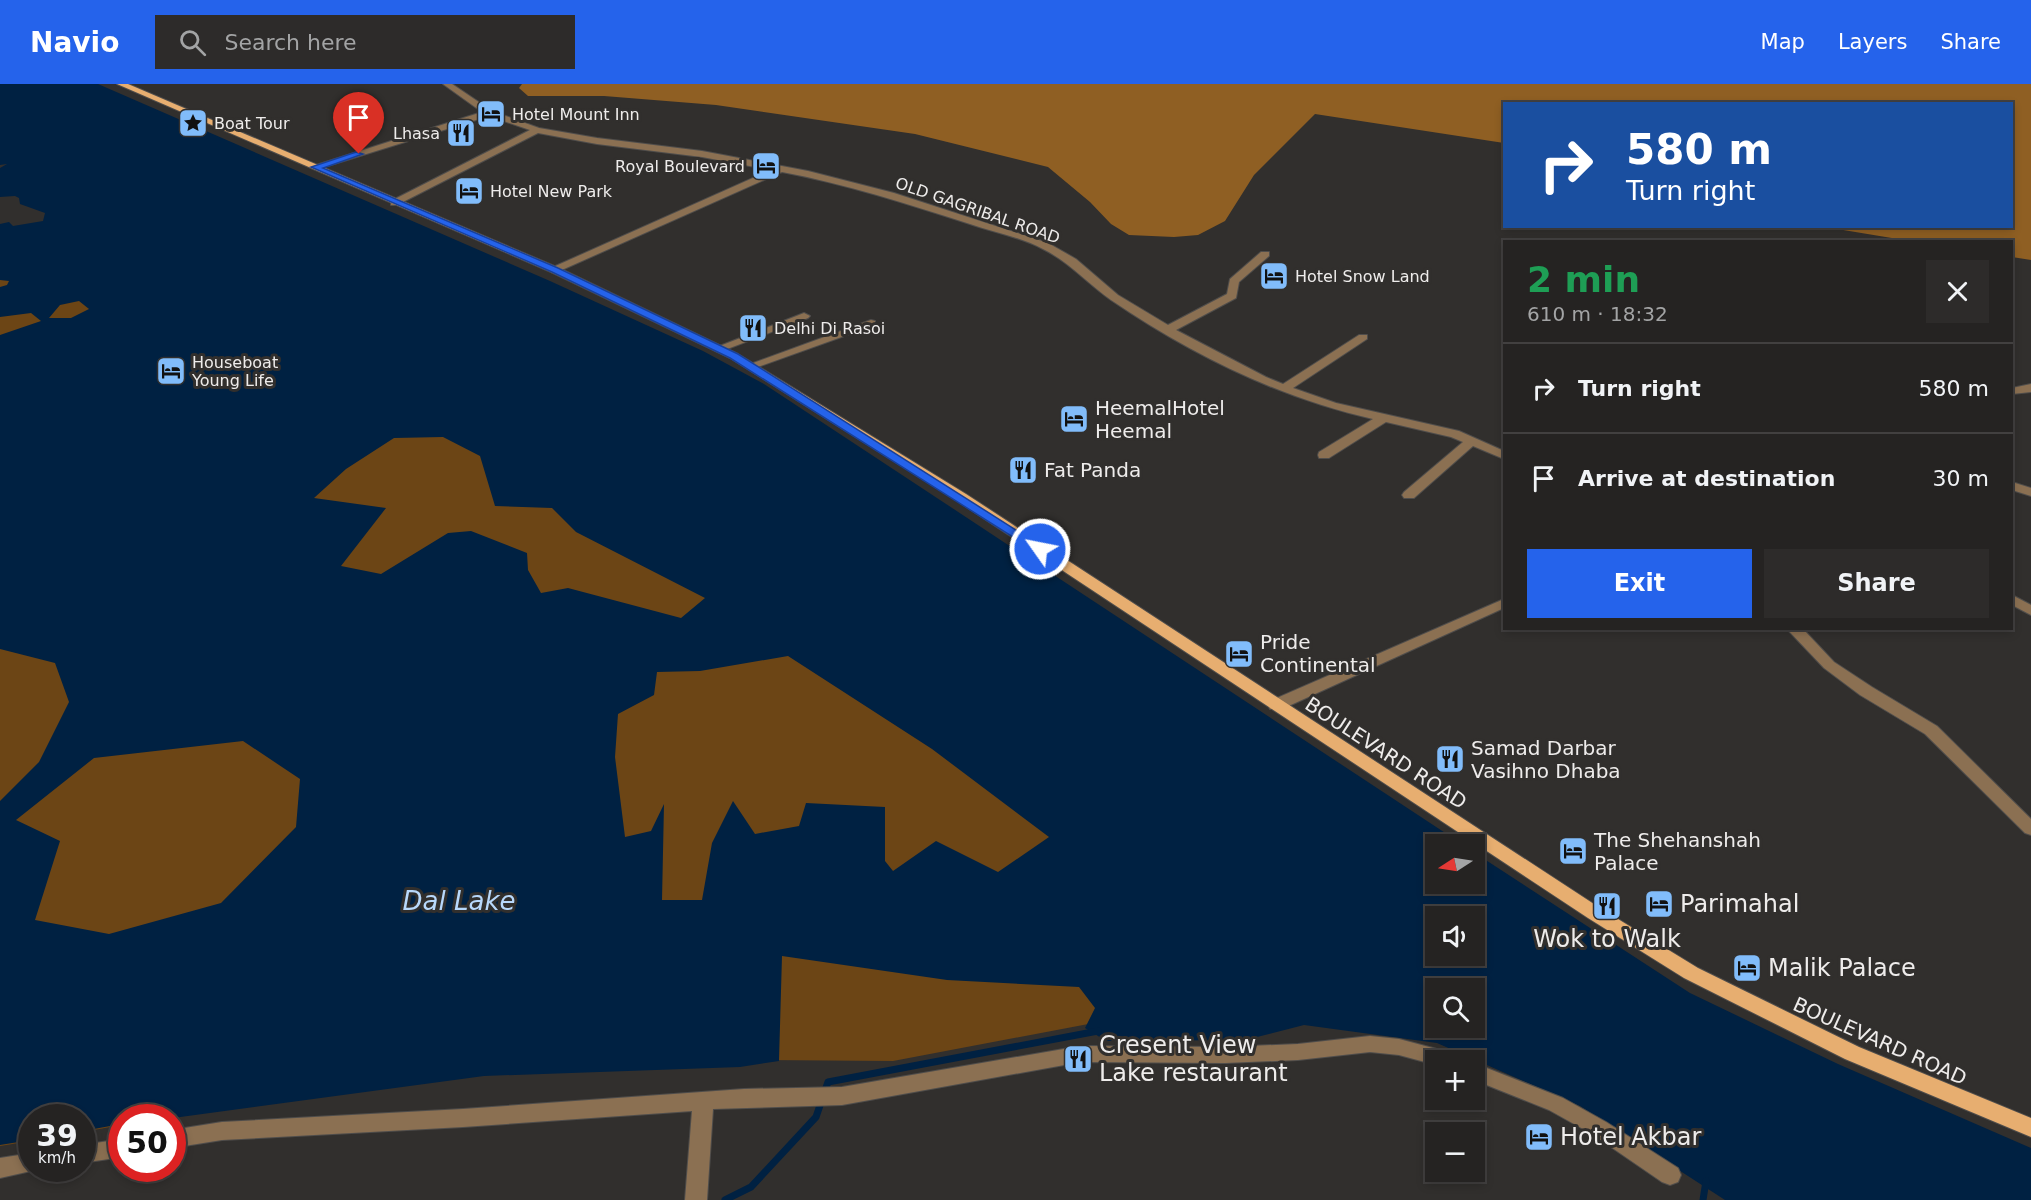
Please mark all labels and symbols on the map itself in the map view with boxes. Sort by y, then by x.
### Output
pin [333,92,384,154]
hotel icon: Hotel Mount Inn [475,98,507,130]
place label: Hotel Mount Inn [512,105,640,124]
place icon: Boat Tour [177,107,209,139]
place label: Boat Tour [214,114,290,133]
restaurant icon: Lhasa [445,117,477,149]
place label: Lhasa [393,124,440,143]
hotel icon: Royal Boulevard [750,150,782,182]
place label: Royal Boulevard [615,157,745,176]
street label: OLD GAGRIBAL ROAD [893,173,1063,248]
hotel icon: Hotel New Park [453,175,485,207]
place label: Hotel New Park [490,182,613,201]
hotel icon: Hotel Snow Land [1258,260,1290,292]
place label: Hotel Snow Land [1295,267,1430,286]
restaurant icon: Delhi Di Rasoi [737,312,769,344]
place label: Delhi Di Rasoi [774,319,885,338]
place label: Houseboat Young Life [191,353,278,390]
hotel icon: Houseboat Young Life [155,355,187,387]
place label: HeemalHotel Heemal [1095,396,1225,443]
hotel icon: HeemalHotel Heemal [1058,403,1090,435]
restaurant icon: Fat Panda [1007,454,1039,486]
place label: Fat Panda [1044,458,1141,482]
position arrow [1008,517,1072,581]
place label: Pride Continental [1260,630,1376,677]
hotel icon: Pride Continental [1223,638,1255,670]
street label: BOULEVARD ROAD [1301,692,1471,814]
place label: Samad Darbar Vasihno Dhaba [1471,736,1621,783]
restaurant icon: Samad Darbar Vasihno Dhaba [1434,743,1466,775]
place label: The Shehanshah Palace [1593,828,1761,875]
north arrow [1425,834,1485,894]
hotel icon: The Shehanshah Palace [1557,835,1589,867]
water label: Dal Lake [403,886,515,916]
hotel icon: Parimahal [1643,888,1675,920]
restaurant icon: Wok to Walk [1591,890,1623,922]
place label: Parimahal [1680,890,1799,918]
place label: Wok to Walk [1533,925,1681,953]
hotel icon: Malik Palace [1731,952,1763,984]
place label: Malik Palace [1768,954,1916,982]
street label: BOULEVARD ROAD [1789,992,1971,1090]
place label: Cresent View Lake restaurant [1099,1031,1288,1087]
restaurant icon: Cresent View Lake restaurant [1062,1043,1094,1075]
speed limit sign: 50 [108,1104,186,1182]
hotel icon: Hotel Akbar [1523,1121,1555,1153]
place label: Hotel Akbar [1560,1123,1701,1151]

